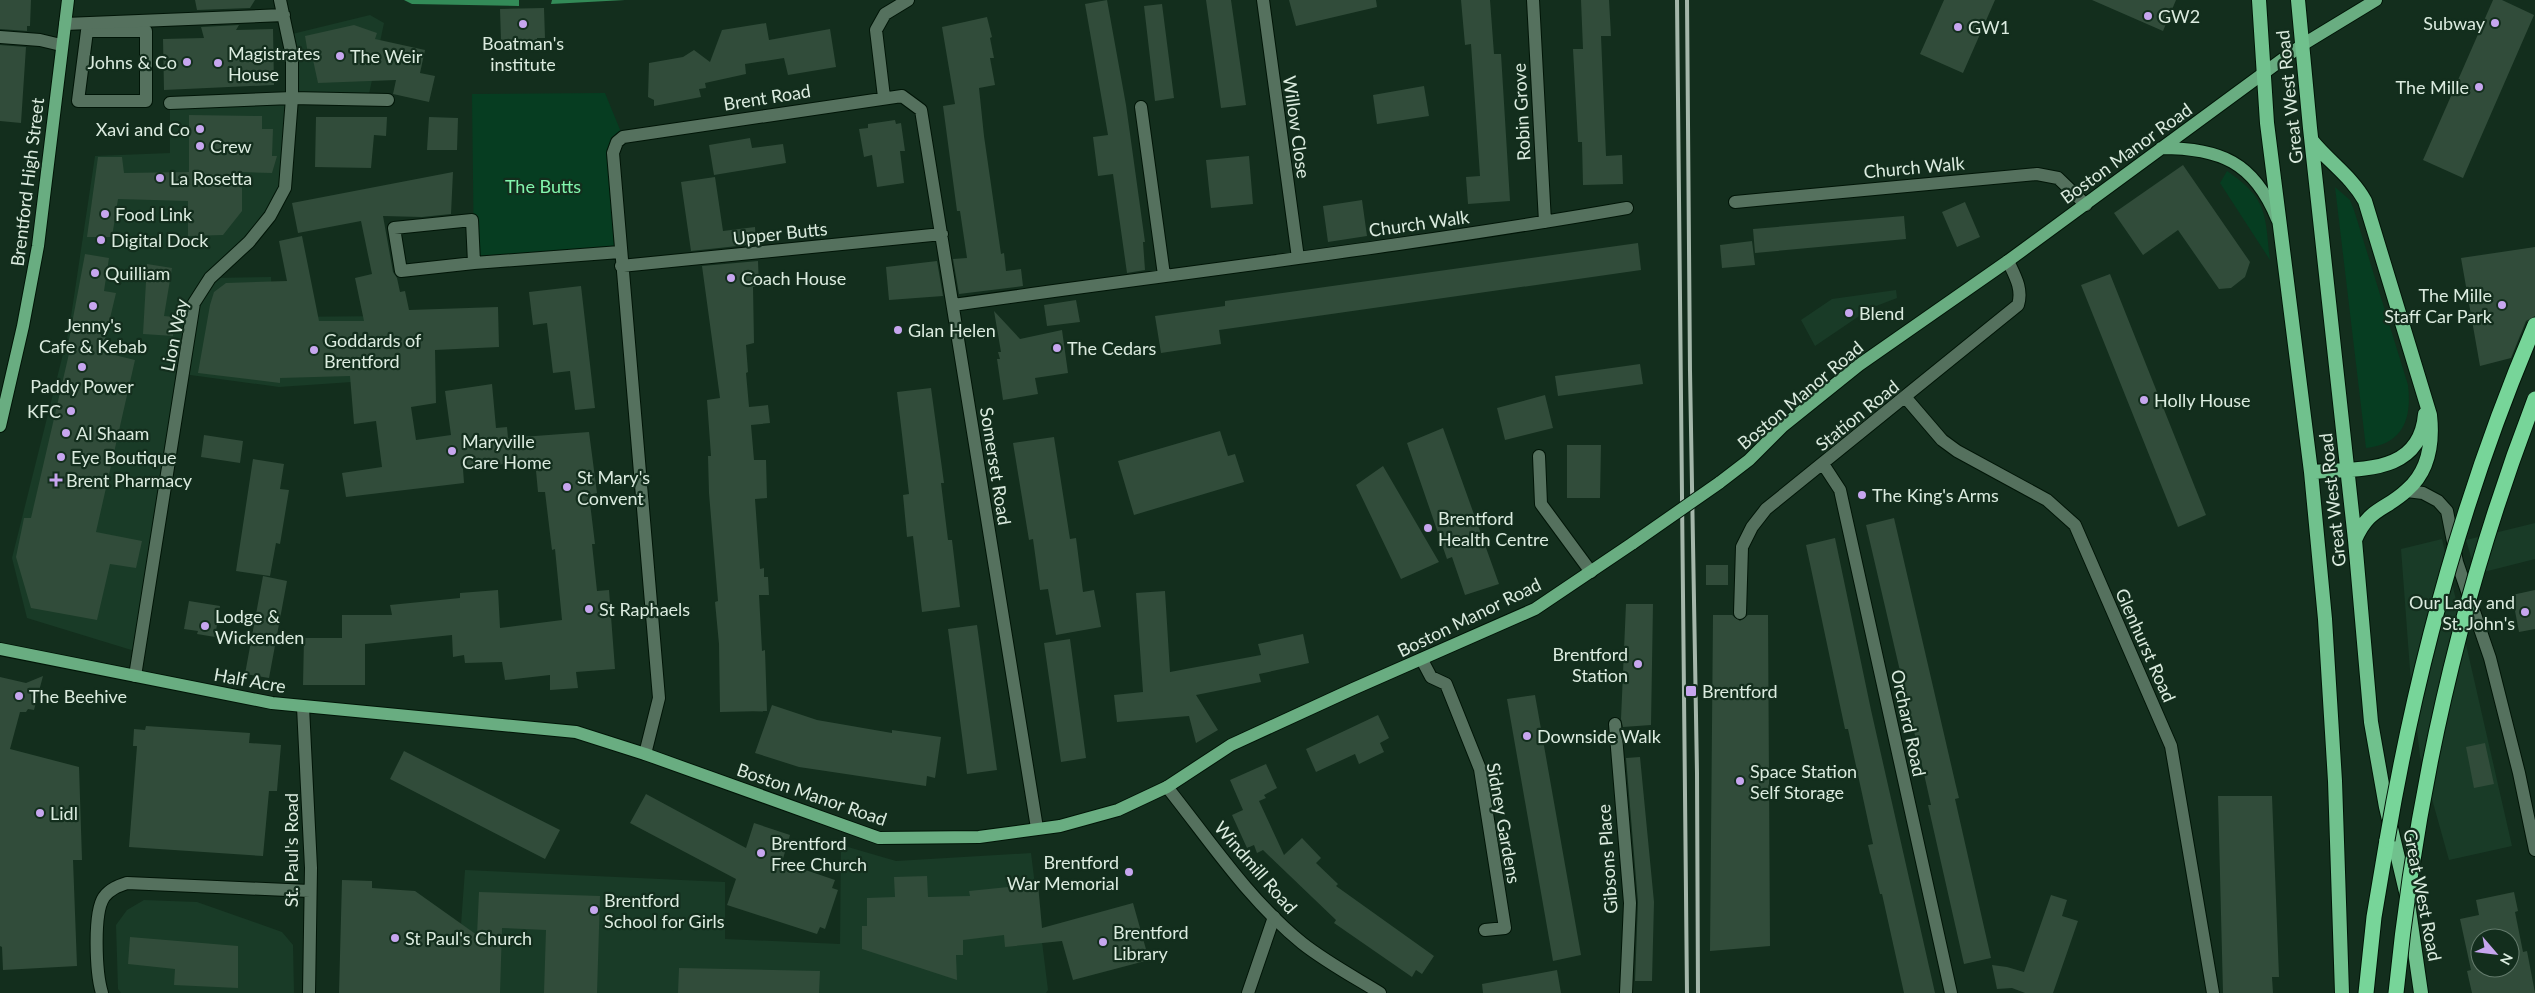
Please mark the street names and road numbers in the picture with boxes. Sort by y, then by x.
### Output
street label: Great West Road [2271,29,2307,165]
street label: Robin Grove [1507,63,1535,161]
street label: Willow Close [1279,74,1315,180]
street label: Brent Road [722,79,812,115]
street label: Brentford High Street [6,96,48,267]
street label: Boston Manor Road [2056,98,2196,208]
street label: Church Walk [1863,152,1966,182]
street label: Church Walk [1367,205,1472,241]
street label: Upper Butts [732,217,829,249]
street label: Lion Way [156,296,193,373]
street label: Boston Manor Road [1733,336,1867,454]
street label: Station Road [1811,375,1903,455]
street label: Somerset Road [976,406,1016,526]
street label: Great West Road [2314,432,2350,568]
street label: Boston Manor Road [1394,573,1544,661]
street label: Glenhurst Road [2111,585,2181,705]
street label: Half Acre [212,663,288,697]
street label: Orchard Road [1887,667,1931,779]
street label: Boston Manor Road [734,758,890,830]
street label: Sidney Gardens [1483,761,1526,885]
street label: St. Paul's Road [280,793,302,907]
street label: Gibsons Place [1592,803,1622,915]
street label: Windmill Road [1210,816,1302,918]
street label: Great West Road [2399,827,2447,963]

